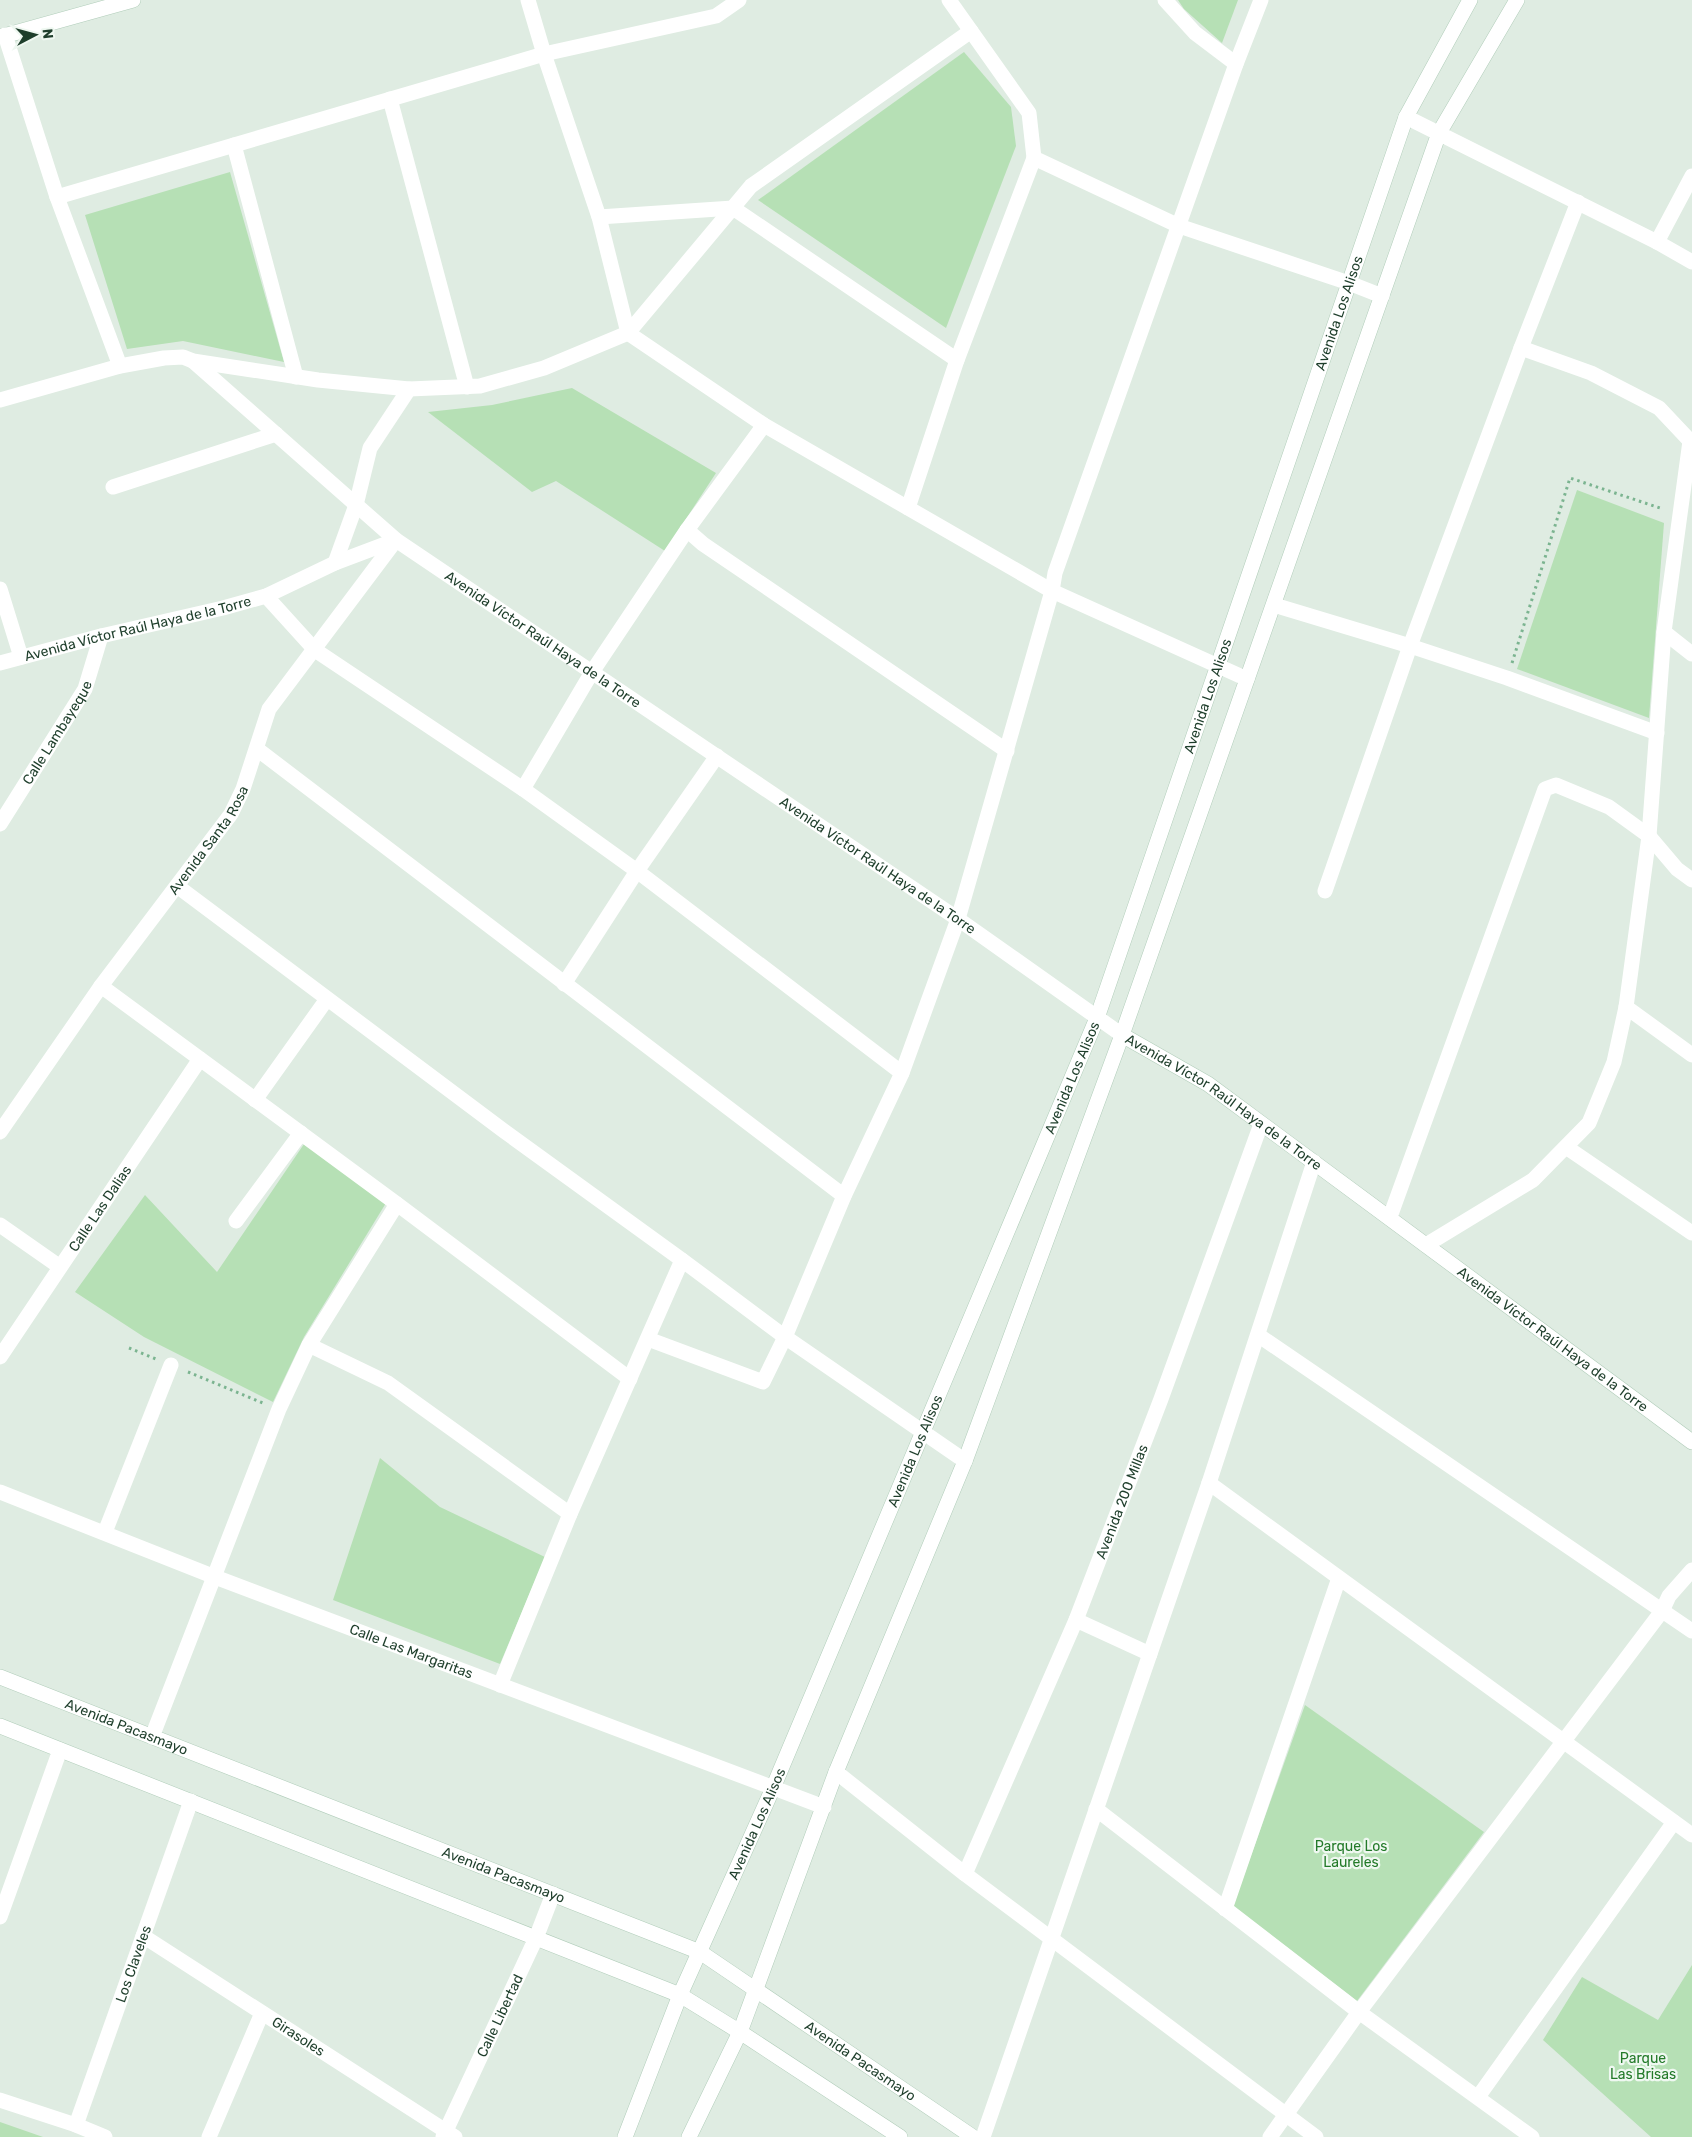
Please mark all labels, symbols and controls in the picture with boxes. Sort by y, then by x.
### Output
north arrow [10,10,60,60]
text: N [38,28,56,40]
street label: Avenida Los Alisos [1311,253,1366,373]
street label: Avenida Víctor Raúl Haya de la Torre [442,567,645,711]
street label: Avenida Víctor Raúl Haya de la Torre [22,592,253,665]
street label: Avenida Los Alisos [1180,636,1235,756]
street label: Calle Lambayeque [19,679,96,788]
street label: Avenida Santa Rosa [165,783,252,898]
street label: Avenida Víctor Raúl Haya de la Torre [777,793,979,938]
street label: Avenida Los Alisos [1041,1019,1103,1136]
street label: Avenida Víctor Raúl Haya de la Torre [1123,1030,1325,1174]
street label: Calle Las Dalias [65,1162,135,1255]
street label: Avenida Víctor Raúl Haya de la Torre [1454,1263,1652,1415]
street label: Avenida Los Alisos [884,1392,946,1510]
street label: Avenida 200 Millas [1092,1442,1151,1561]
street label: Calle Las Margaritas [347,1620,475,1682]
street label: Avenida Pacasmayo [63,1695,190,1758]
street label: Avenida Los Alisos [725,1765,789,1882]
park label: Parque Los Laureles [1315,1838,1387,1871]
street label: Avenida Pacasmayo [440,1843,567,1907]
street label: Los Claveles [112,1923,155,2005]
street label: Calle Libertad [473,1971,526,2060]
street label: Girasoles [269,2013,328,2059]
street label: Avenida Pacasmayo [802,2017,919,2104]
park label: Parque Las Brisas [1610,2050,1676,2083]

